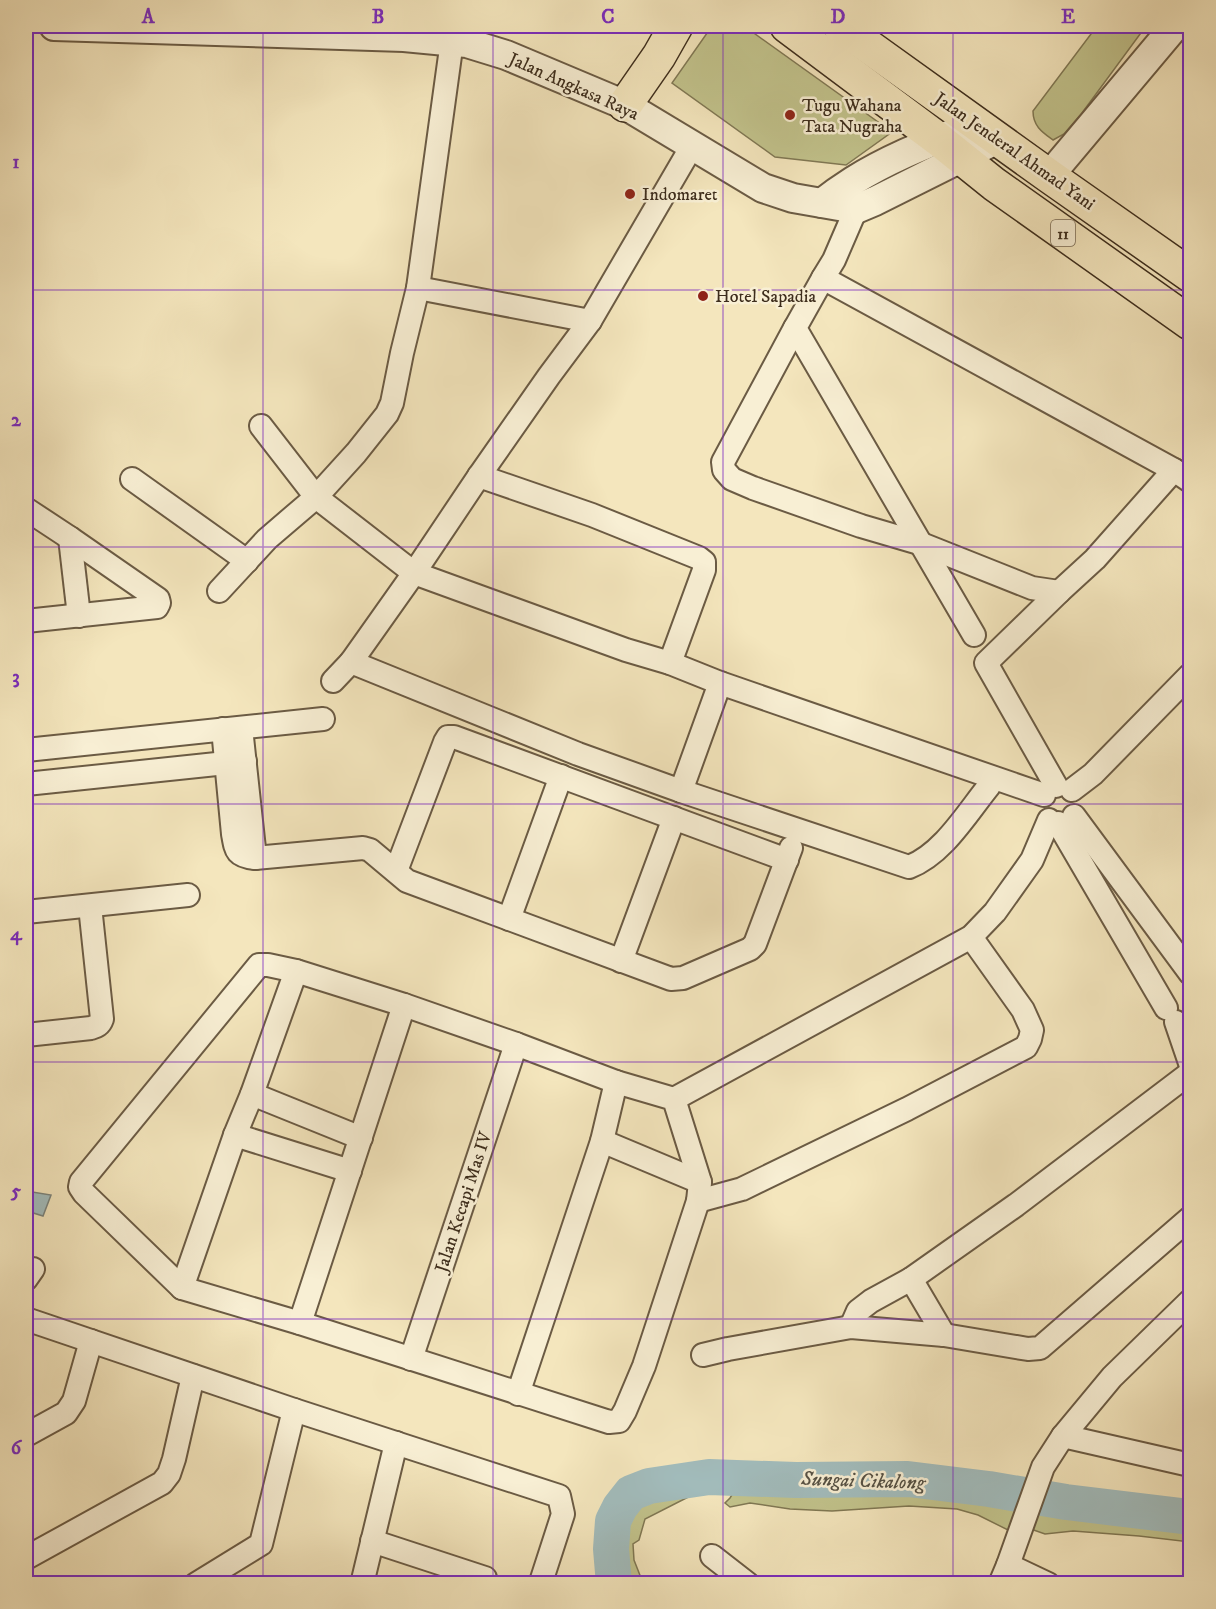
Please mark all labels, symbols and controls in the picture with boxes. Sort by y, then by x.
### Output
text: A [141,5,156,30]
text: B [372,5,384,30]
text: C [601,5,615,30]
text: D [831,5,846,30]
text: E [1061,5,1075,30]
street label: Jalan Angkasa Raya [503,48,642,126]
street label: Jalan Jenderal Ahmad Yani [928,87,1099,216]
place label: Tugu Wahana Tata Nugraha [802,95,903,138]
marker: Tugu Wahana Tata Nugraha [783,108,797,122]
text: 1 [12,150,20,175]
place label: Indomaret [642,184,718,206]
marker: Indomaret [623,187,637,201]
road number: 11 [1051,220,1075,246]
place label: Hotel Sapadia [715,286,816,308]
marker: Hotel Sapadia [696,289,710,303]
text: 2 [11,408,22,433]
text: 3 [12,665,20,690]
text: 4 [10,922,23,947]
street label: Jalan Kecapi Mas IV [430,1129,497,1277]
text: 5 [10,1179,21,1204]
text: 6 [11,1436,23,1461]
water label: Sungai Cikalong [800,1467,927,1496]

